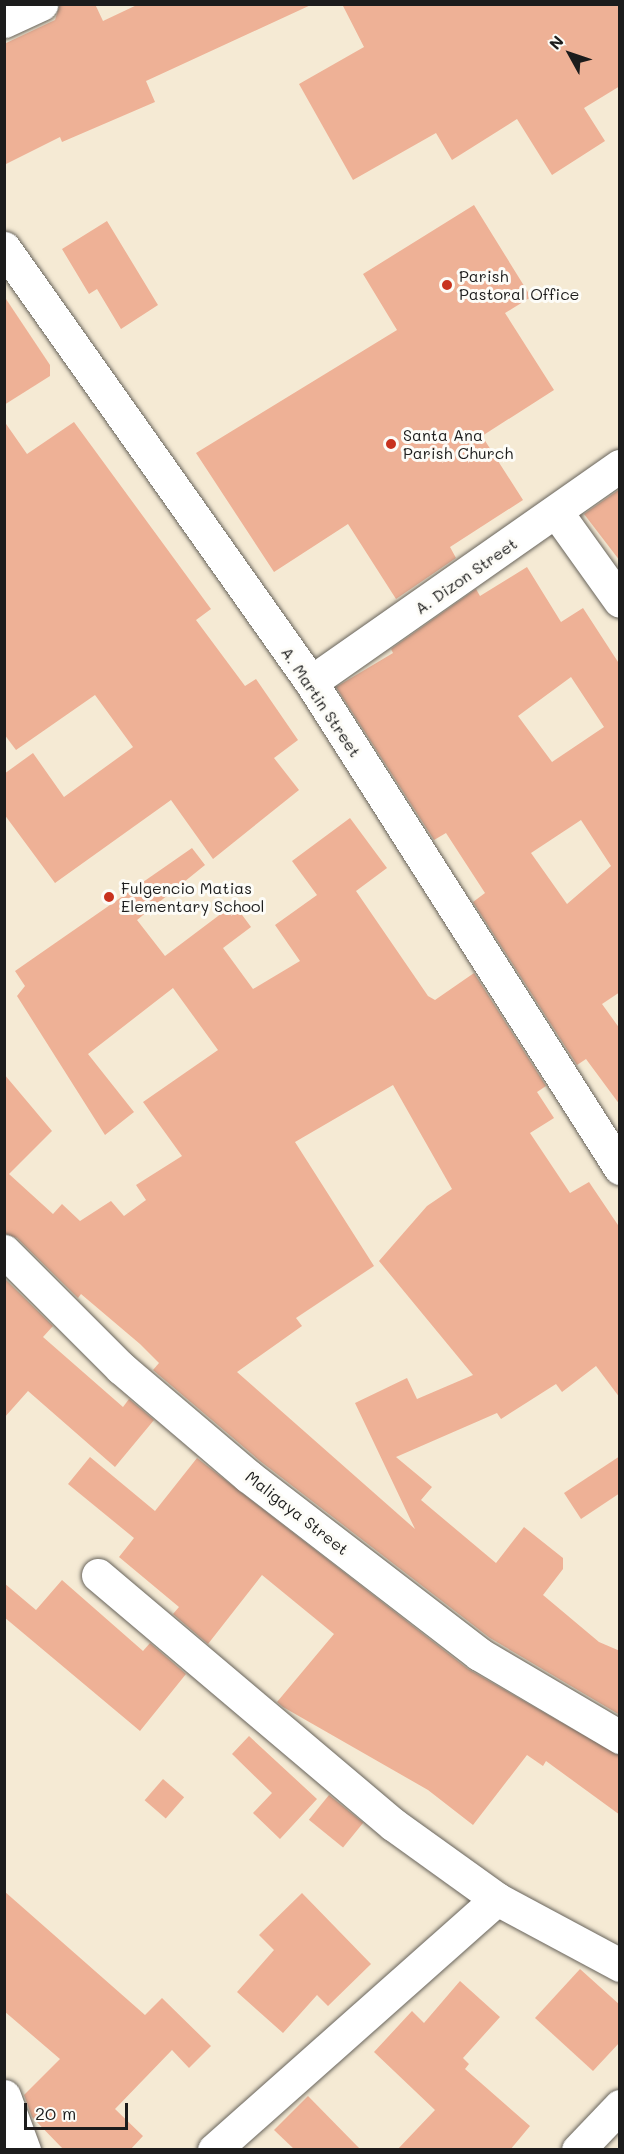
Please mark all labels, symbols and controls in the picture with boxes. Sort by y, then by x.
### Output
north arrow [540,24,600,84]
text: N [544,31,568,54]
place label: Parish Pastoral Office [459,266,580,304]
marker: Parish Pastoral Office [440,278,454,292]
place label: Santa Ana Parish Church [403,425,513,463]
marker: Santa Ana Parish Church [384,437,398,451]
street label: A. Dizon Street [411,534,521,618]
street label: A. Martin Street [277,643,365,761]
place label: Fulgencio Matias Elementary School [121,878,265,916]
marker: Fulgencio Matias Elementary School [102,890,116,904]
street label: Maligaya Street [242,1467,352,1559]
scale bar [27,2091,130,2129]
text: 20 m [35,2101,76,2125]

